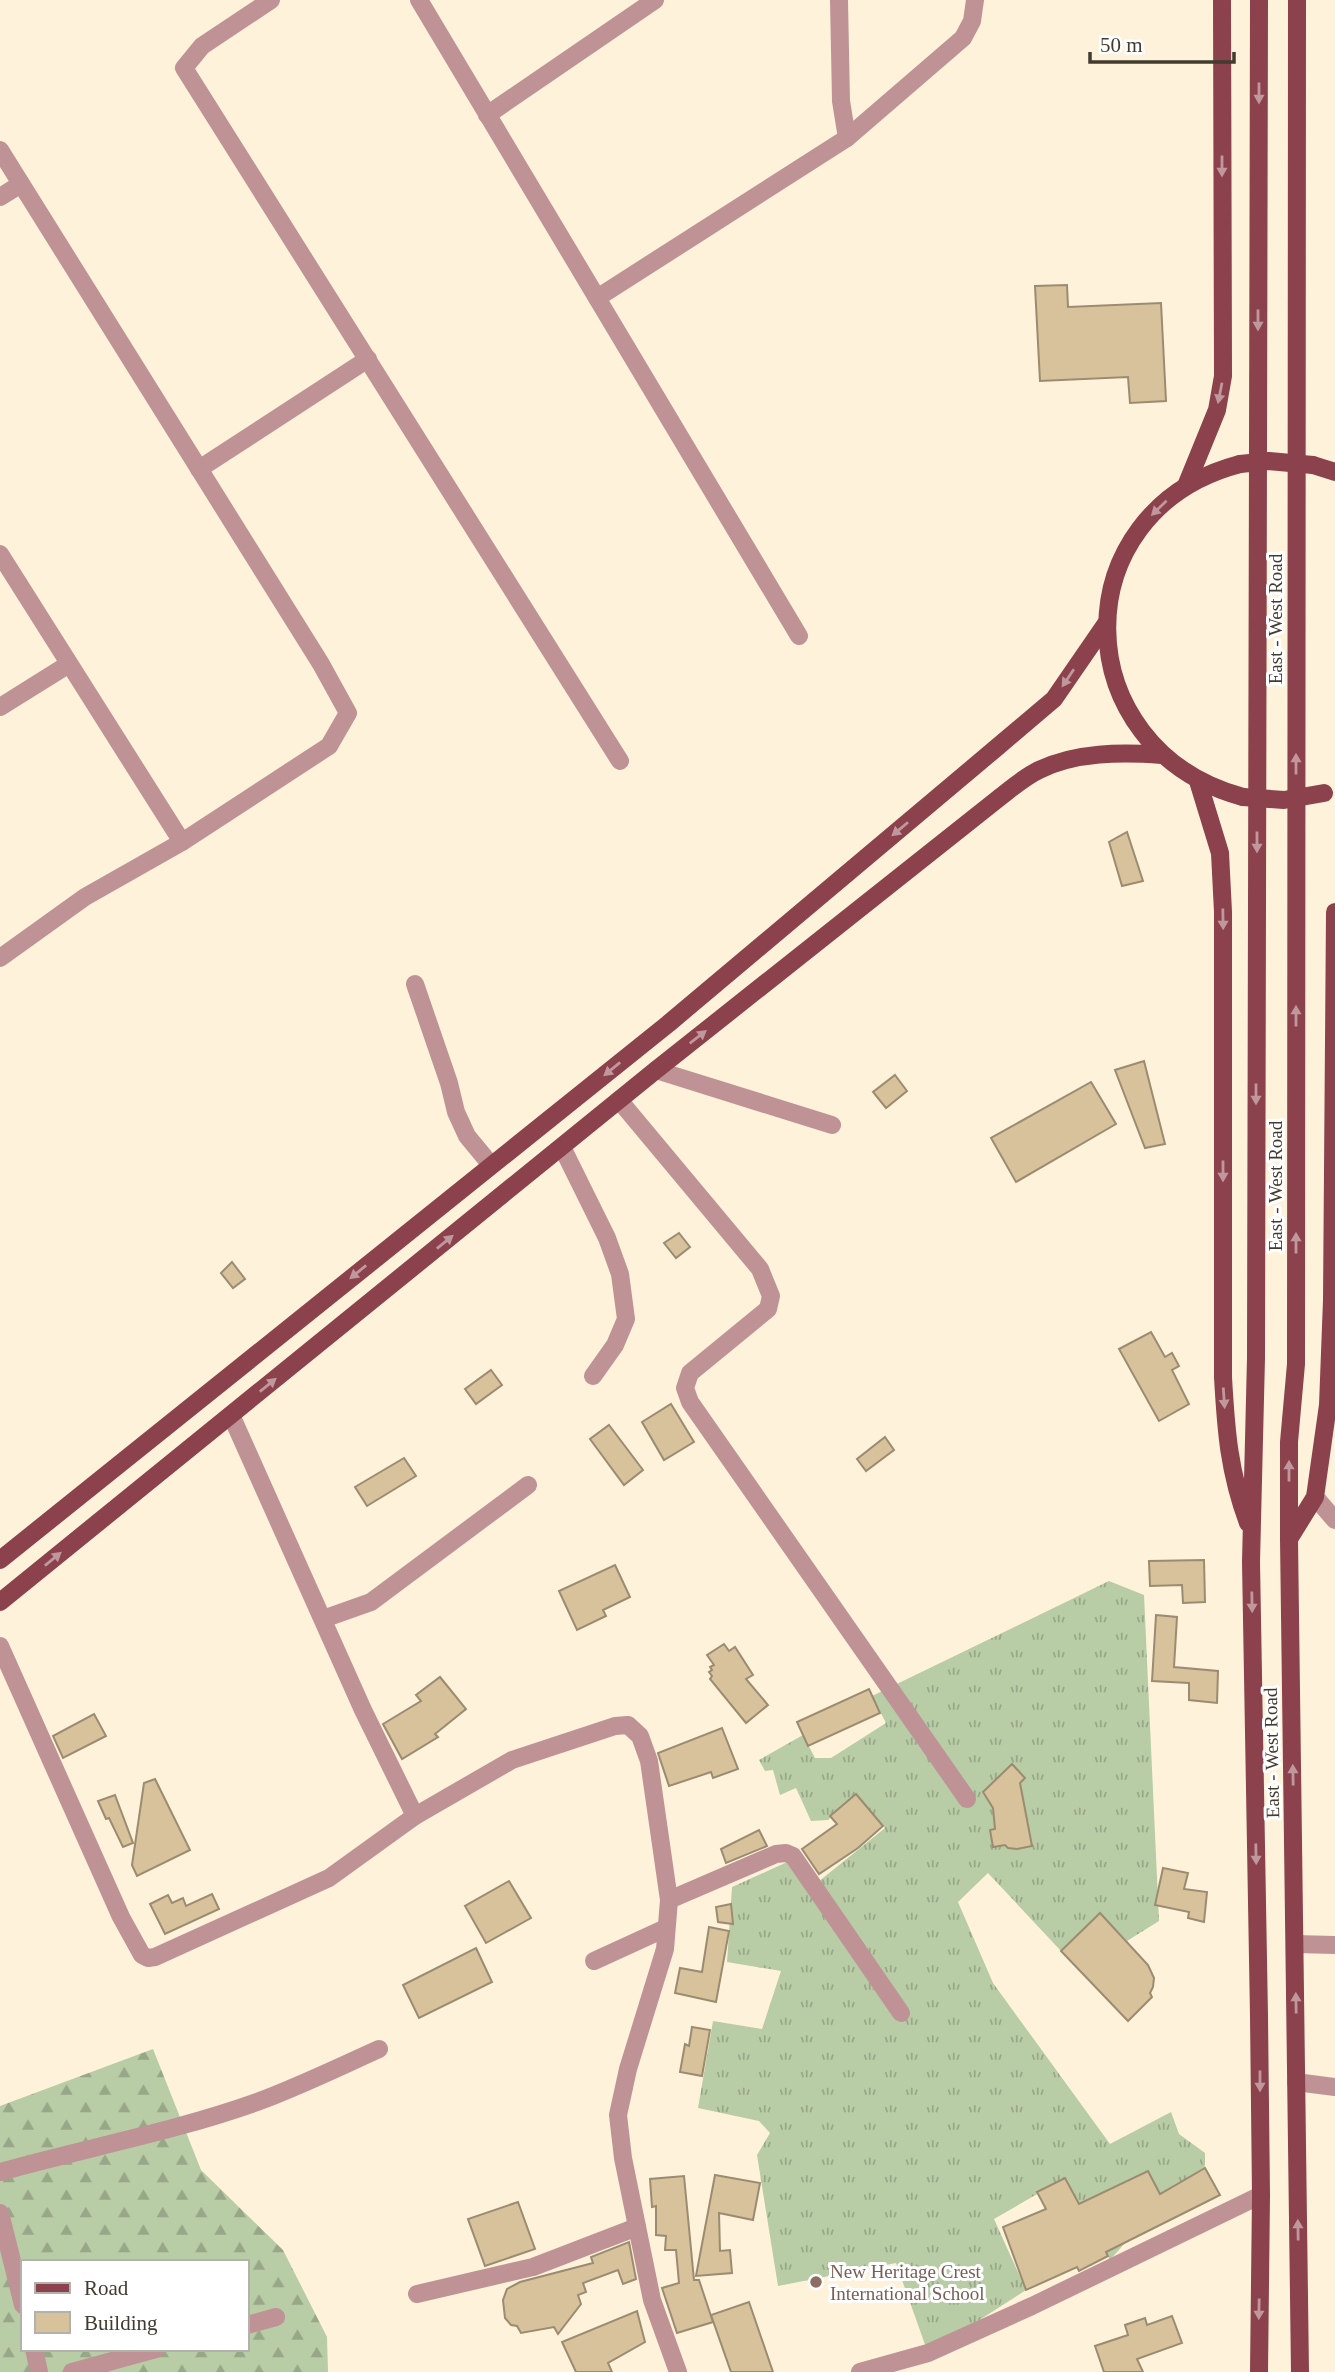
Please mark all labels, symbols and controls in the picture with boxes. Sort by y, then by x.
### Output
scale bar [1090,21,1234,65]
text: 50 m [1100,33,1143,57]
one-way arrow [1253,82,1265,104]
one-way arrow [1216,155,1228,177]
one-way arrow [1252,309,1264,331]
one-way arrow [1214,382,1225,404]
one-way arrow [1151,499,1168,516]
street label: East - West Road [1265,553,1286,684]
one-way arrow [1062,668,1075,688]
one-way arrow [1290,753,1302,775]
one-way arrow [891,821,908,836]
one-way arrow [1251,831,1263,853]
one-way arrow [1217,908,1229,930]
one-way arrow [1290,1005,1302,1027]
one-way arrow [689,1031,707,1045]
one-way arrow [603,1061,621,1076]
one-way arrow [1250,1083,1262,1105]
street label: East - West Road [1265,1120,1286,1251]
one-way arrow [1217,1160,1229,1182]
one-way arrow [1290,1232,1302,1254]
one-way arrow [435,1234,453,1249]
one-way arrow [349,1264,366,1279]
one-way arrow [259,1378,277,1393]
one-way arrow [1219,1388,1230,1410]
one-way arrow [1283,1459,1295,1481]
one-way arrow [45,1552,62,1567]
one-way arrow [1246,1591,1258,1613]
street label: East - West Road [1260,1687,1283,1818]
one-way arrow [1287,1764,1298,1786]
one-way arrow [1251,1843,1262,1865]
one-way arrow [1290,1992,1301,2014]
one-way arrow [1254,2070,1266,2092]
one-way arrow [1292,2219,1304,2241]
legend [21,2260,248,2351]
place label: New Heritage Crest International School [830,2261,985,2304]
marker: New Heritage Crest International School [808,2274,824,2290]
text: Road [84,2276,129,2300]
one-way arrow [1254,2298,1265,2320]
text: Building [84,2311,158,2335]

